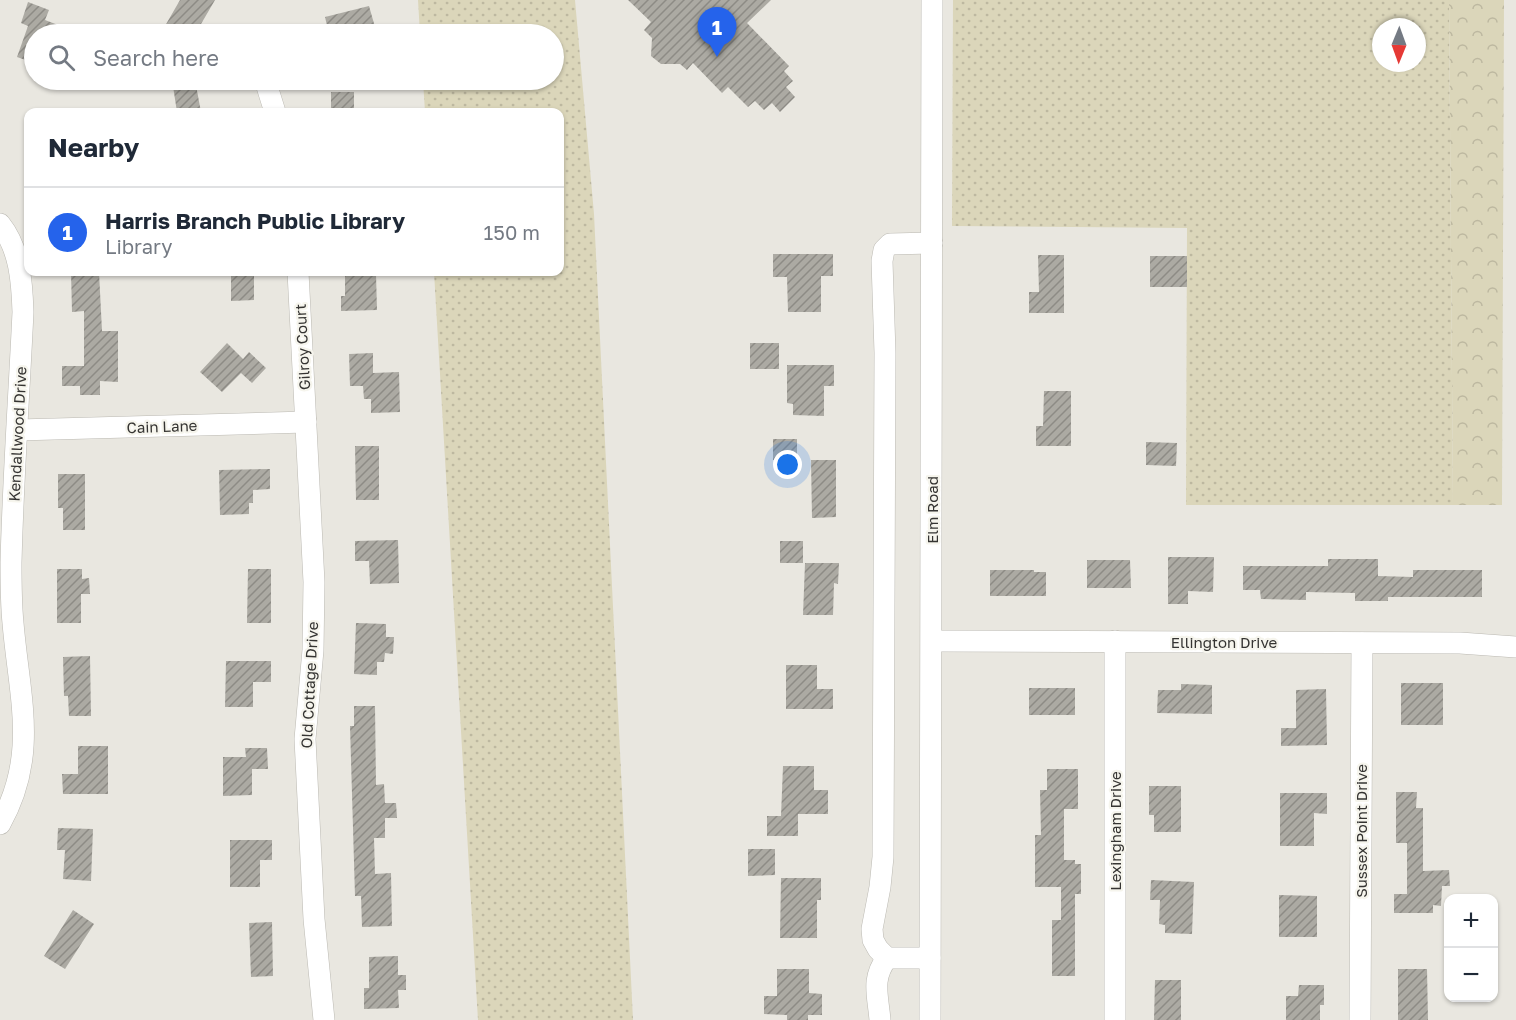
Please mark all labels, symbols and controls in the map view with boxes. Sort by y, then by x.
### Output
pin: 1 [698,8,736,57]
north arrow [1372,18,1426,72]
search box [24,24,564,90]
icon: search [45,41,78,74]
text: Search here [93,44,219,71]
text: Nearby [48,132,139,163]
text: Harris Branch Public Library [105,207,405,234]
text: 1 [62,220,73,244]
text: 150 m [484,220,540,244]
text: Library [105,234,173,258]
street label: Gilroy Court [291,303,313,391]
street label: Kendallwood Drive [4,366,30,502]
street label: Cain Lane [126,416,198,436]
your location [773,450,802,479]
street label: Elm Road [923,476,941,544]
street label: Old Cottage Drive [297,621,321,749]
street label: Ellington Drive [1171,633,1277,651]
street label: Sussex Point Drive [1352,764,1370,898]
street label: Lexingham Drive [1106,771,1124,891]
map controls [1444,894,1498,1002]
button: + [1444,894,1498,948]
button: − [1444,948,1498,1002]

